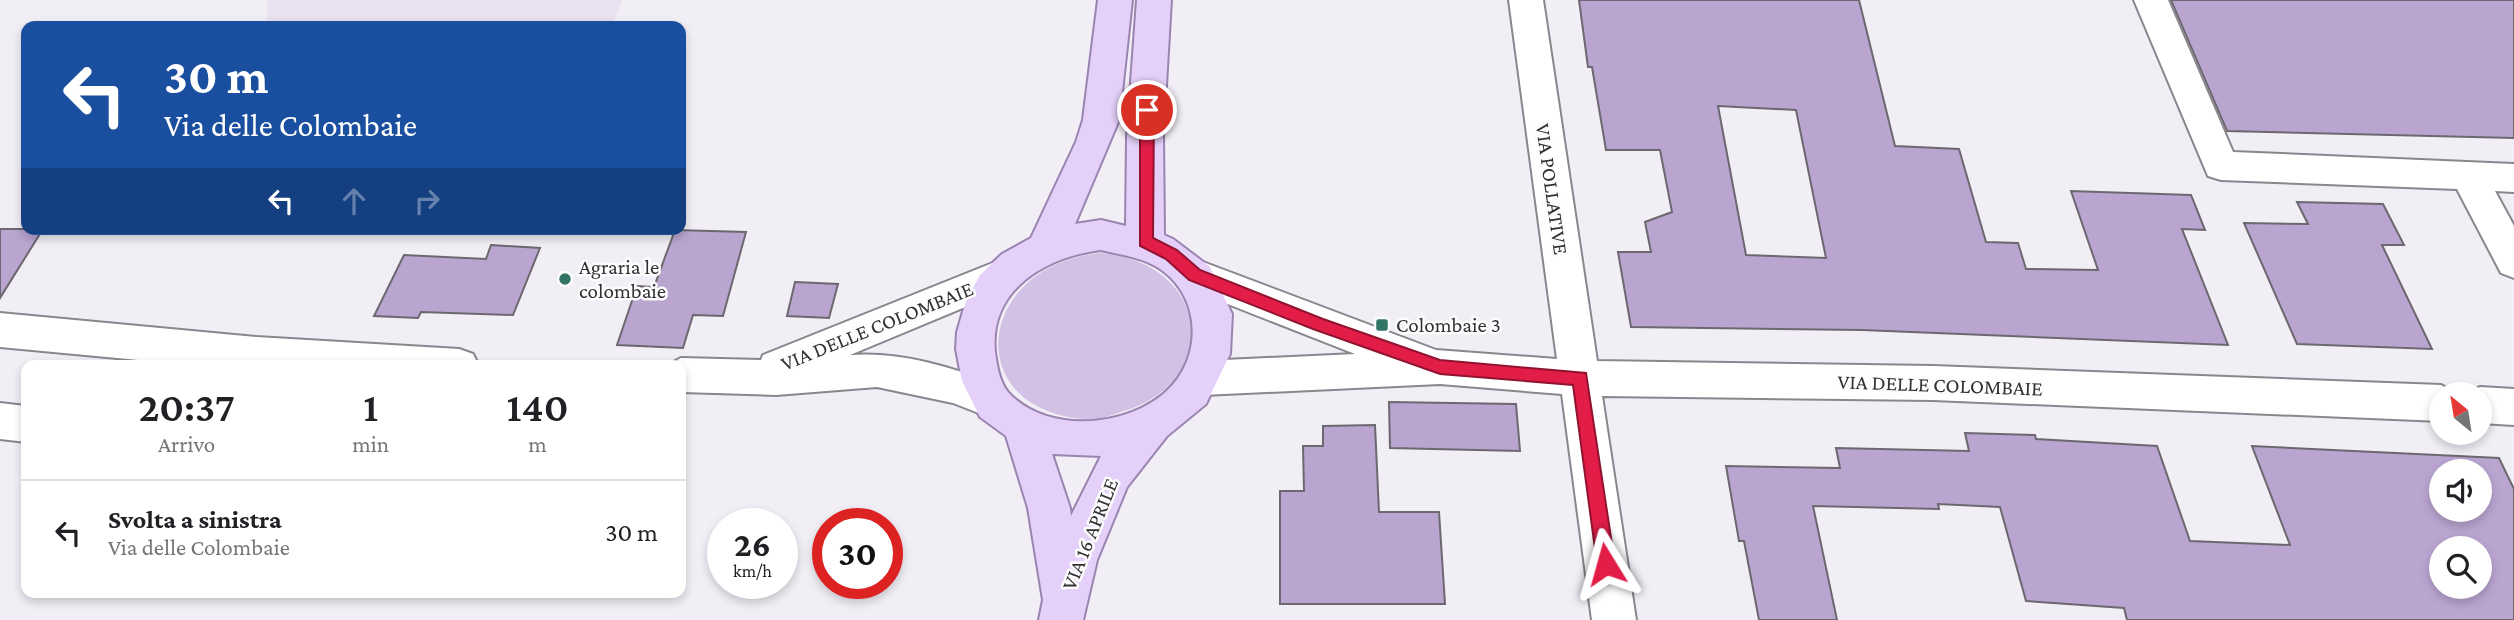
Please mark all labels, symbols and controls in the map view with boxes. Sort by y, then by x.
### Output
icon: left [49,49,140,140]
text: 30 m [164,49,269,104]
pin [1117,80,1177,140]
icon: arrive [1128,91,1166,129]
text: Via delle Colombaie [164,107,417,143]
street label: VIA POLLATIVE [1531,122,1573,256]
icon: left [262,182,300,220]
icon: ahead [335,182,373,220]
icon: right [408,182,446,220]
place label: Agraria le colombaie [579,255,666,303]
marker: Agraria le colombaie [557,271,573,287]
street label: VIA DELLE COLOMBAIE [777,276,977,376]
place label: Colombaie 3 [1396,313,1501,337]
marker: Colombaie 3 [1374,317,1390,333]
street label: VIA DELLE COLOMBAIE [1837,369,2043,401]
north arrow [2429,382,2492,444]
map controls [2429,382,2492,599]
text: 20:37 [138,383,235,430]
text: 1 [363,383,378,430]
text: 140 [507,383,569,430]
text: Arrivo [158,431,215,457]
text: min [352,431,389,457]
text: m [528,431,547,457]
button: sound [2429,459,2492,522]
street label: VIA 16 APRILE [1057,475,1123,593]
text: Svolta a sinistra [108,505,282,534]
speed limit sign: 30 [812,508,903,599]
icon: left [49,514,87,552]
text: 30 m [605,518,658,547]
text: 26 [734,525,771,564]
position arrow [1569,527,1643,601]
text: Via delle Colombaie [108,534,290,560]
button: search [2429,536,2492,599]
text: km/h [733,561,772,581]

